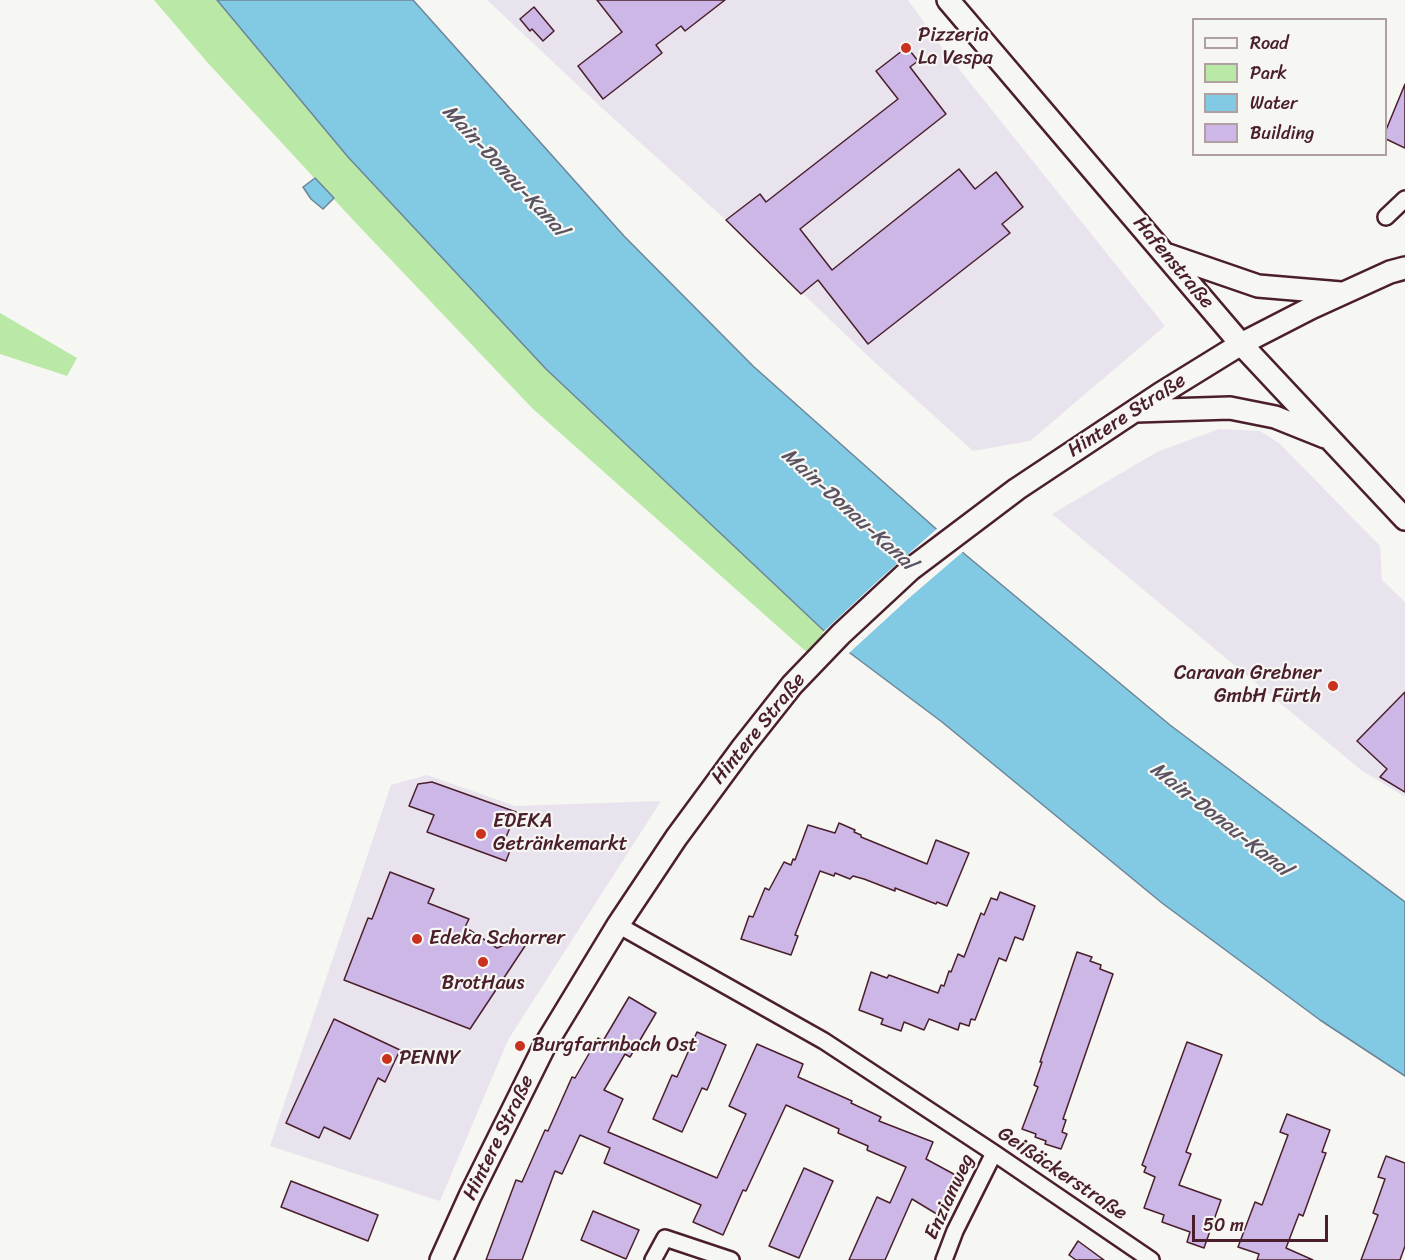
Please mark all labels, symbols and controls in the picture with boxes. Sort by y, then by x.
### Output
legend [1192,18,1387,156]
place label: Pizzeria La Vespa [918,24,993,71]
text: Road [1250,27,1289,59]
marker: Pizzeria La Vespa [899,41,913,55]
text: Park [1250,57,1287,89]
text: Water [1250,87,1297,119]
water label: Main-Donau-Kanal [436,100,572,242]
text: Building [1250,117,1314,149]
street label: Hafenstraße [1127,212,1219,314]
street label: Hintere Straße [1063,369,1191,463]
water label: Main-Donau-Kanal [776,443,920,577]
place label: Caravan Grebner GmbH Fürth [1174,662,1321,709]
street label: Hintere Straße [707,669,811,789]
marker: Caravan Grebner GmbH Fürth [1326,679,1340,693]
water label: Main-Donau-Kanal [1145,757,1295,883]
place label: EDEKA Getränkemarkt [493,810,627,857]
marker: EDEKA Getränkemarkt [474,827,488,841]
place label: Edeka Scharrer [429,927,565,951]
marker: Edeka Scharrer [410,932,424,946]
marker: BrotHaus [476,955,490,969]
place label: BrotHaus [442,972,524,996]
place label: Burgfarrnbach Ost [532,1034,697,1058]
marker: Burgfarrnbach Ost [513,1039,527,1053]
place label: PENNY [399,1047,460,1071]
marker: PENNY [380,1052,394,1066]
street label: Hintere Straße [458,1072,540,1204]
street label: Geißäckerstraße [993,1122,1131,1226]
street label: Enzianweg [920,1151,980,1243]
scale bar [1195,1203,1332,1241]
text: 50 m [1203,1209,1244,1241]

